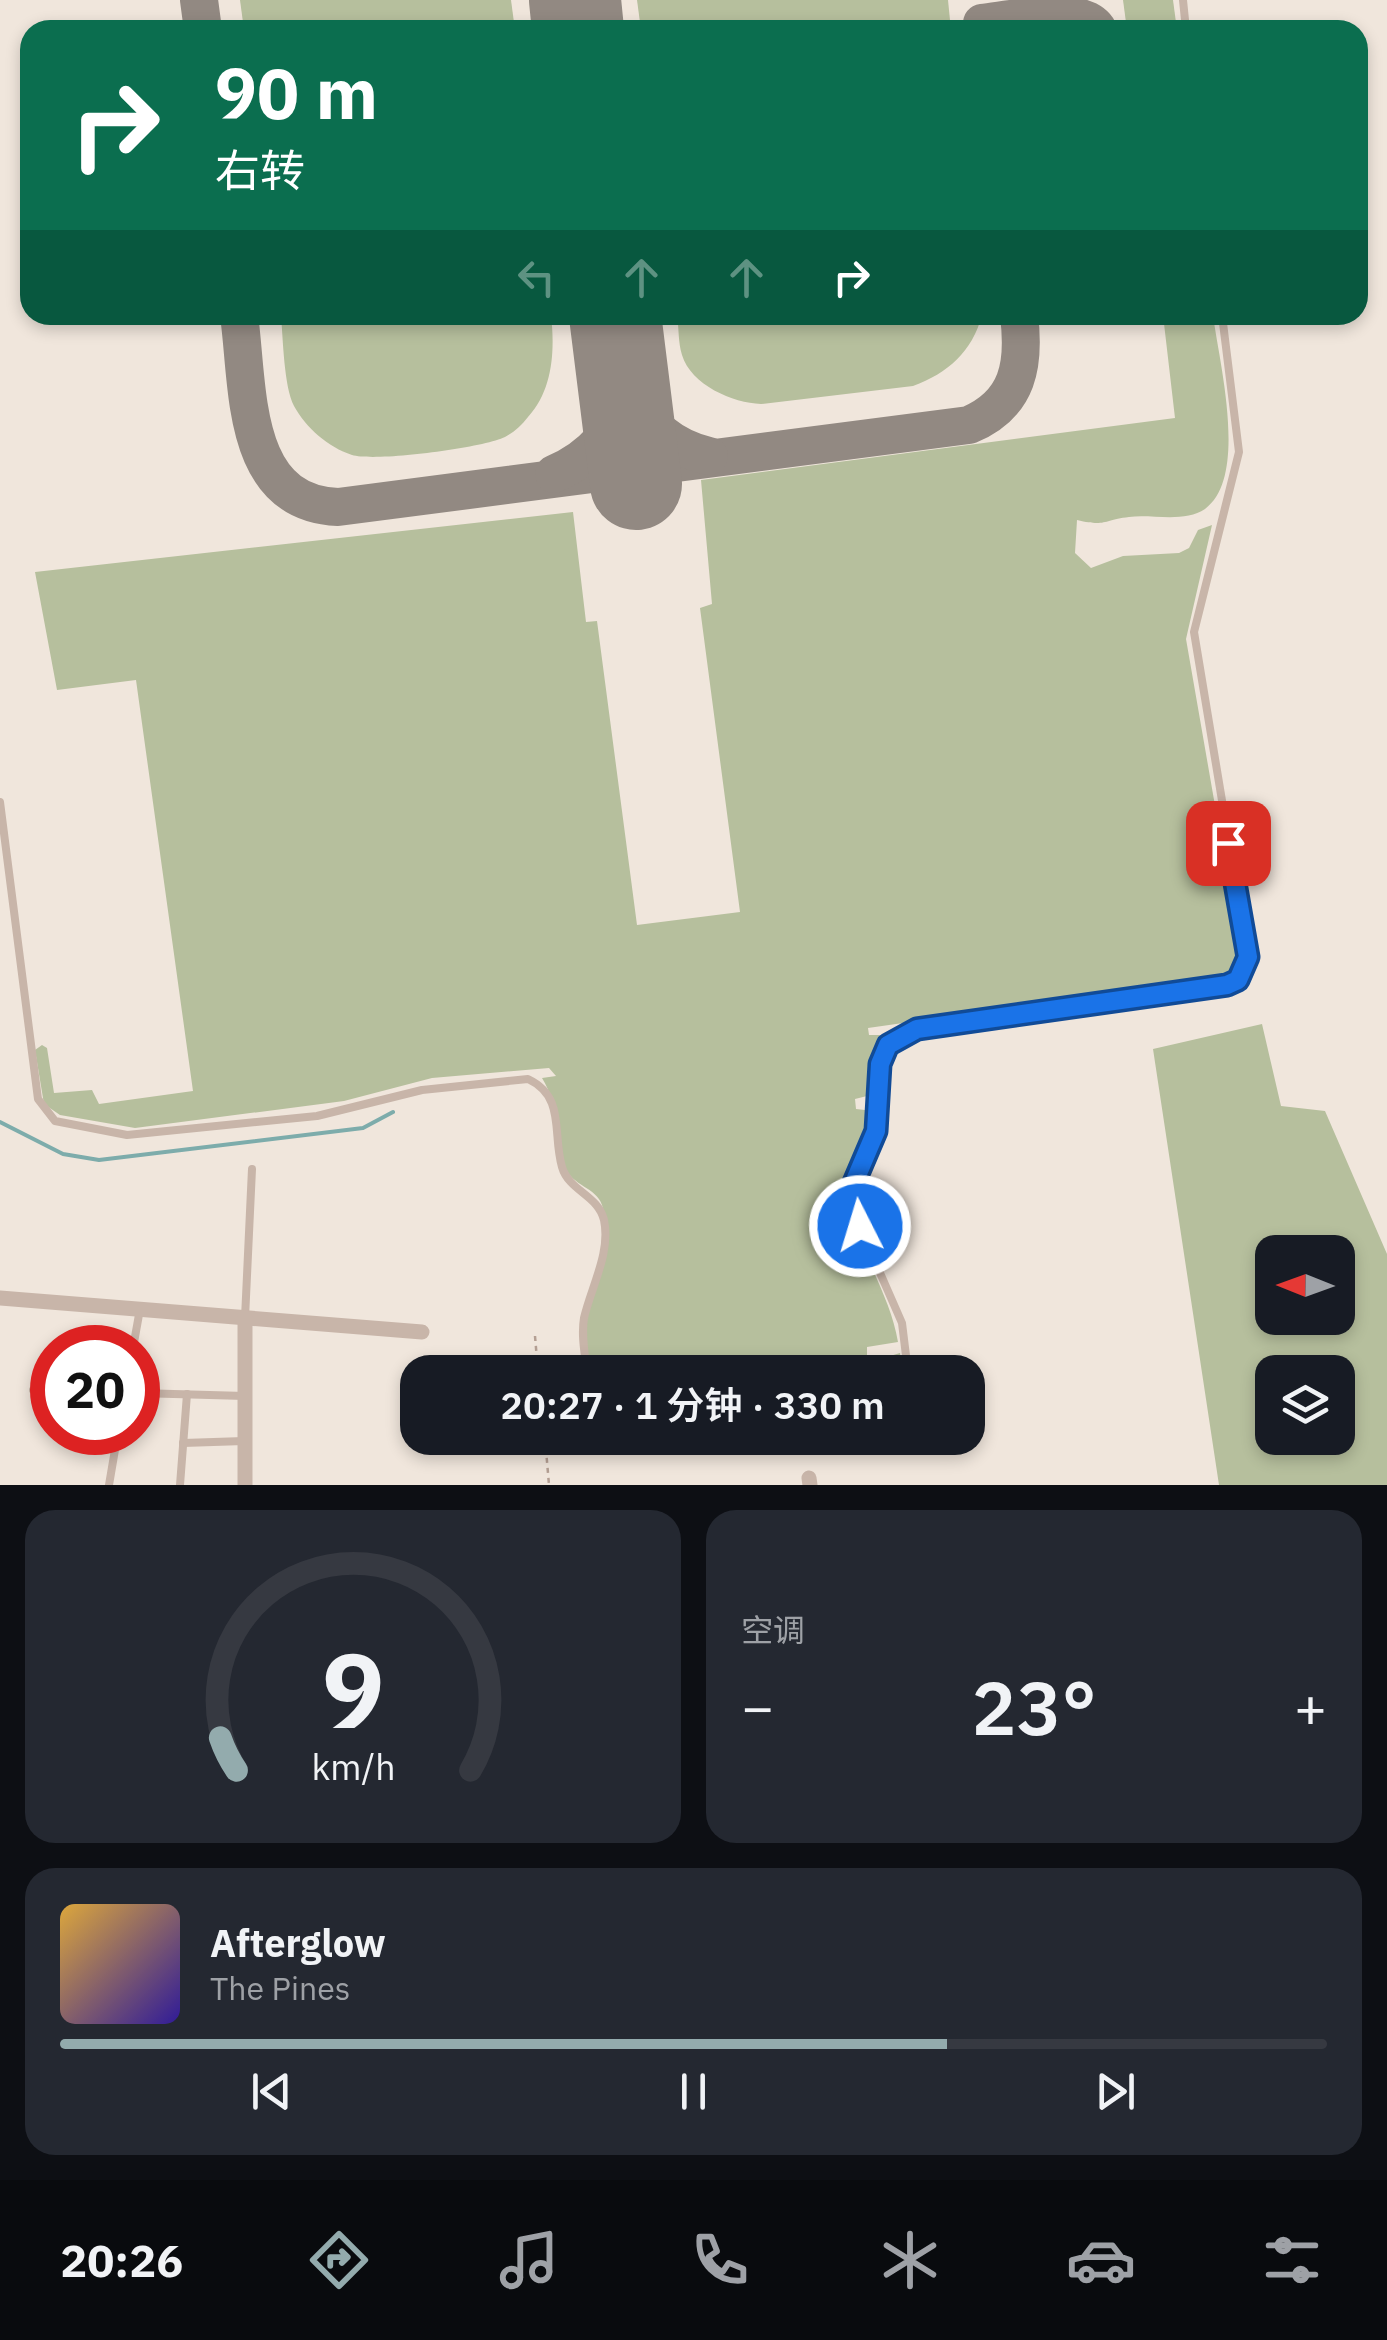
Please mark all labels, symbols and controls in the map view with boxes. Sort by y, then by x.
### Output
text: 90 m [215,47,378,138]
icon: right [50,60,180,190]
text: 右转 [215,141,305,199]
icon: left [509,250,564,305]
icon: ahead [614,250,669,305]
icon: ahead [719,250,774,305]
icon: right [824,250,879,305]
pin [1186,801,1271,886]
icon: arrive [1201,816,1256,871]
position arrow [808,1174,912,1278]
north arrow [1255,1235,1355,1335]
map controls [1255,1235,1355,1455]
speed limit sign: 20 [30,1325,160,1455]
button: layers [1255,1355,1355,1455]
text: 20:27 · 1 分钟 · 330 m [500,1380,885,1429]
text: 空调 [741,1609,805,1651]
text: 9 [322,1621,384,1757]
text: 23° [971,1658,1097,1756]
text: − [741,1671,774,1742]
text: + [1294,1671,1327,1742]
text: km/h [311,1743,395,1790]
text: Afterglow [210,1918,386,1967]
text: The Pines [210,1967,350,2009]
icon: previous [244,2064,299,2119]
icon: pause [666,2064,721,2119]
icon: next [1088,2064,1143,2119]
icon: directions [304,2225,374,2295]
icon: music [494,2225,564,2295]
icon: phone [685,2225,755,2295]
icon: climate [875,2225,945,2295]
icon: car [1066,2225,1136,2295]
icon: filters [1257,2225,1327,2295]
text: 20:26 [60,2231,183,2289]

